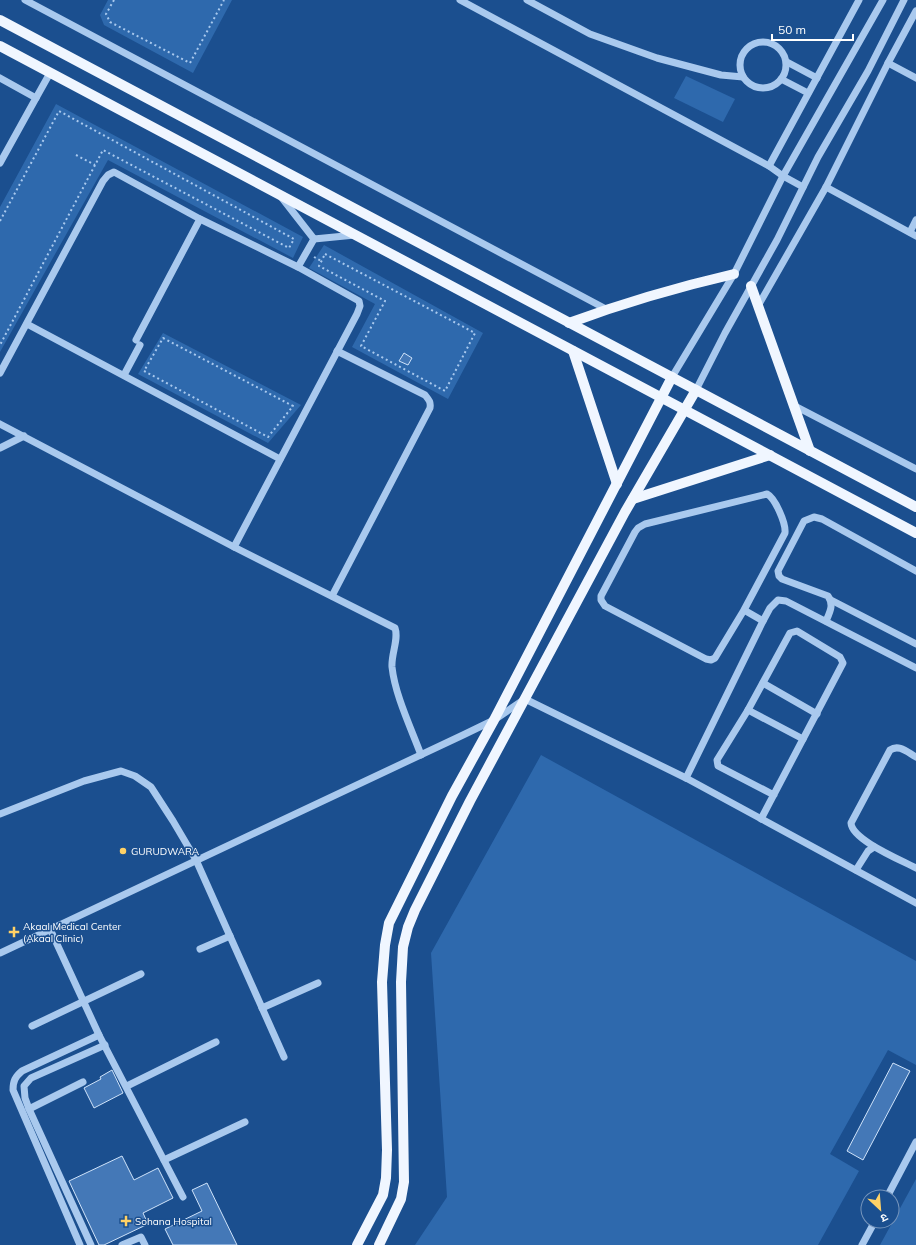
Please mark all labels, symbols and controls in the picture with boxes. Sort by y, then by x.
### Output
scale bar [772,16,853,42]
text: 50 m [778,22,806,37]
place label: GURUDWARA [131,845,200,858]
marker: GURUDWARA [118,846,128,856]
place label: Akaal Medical Center (Akaal Clinic) [23,920,121,945]
marker: Akaal Medical Center (Akaal Clinic) [8,926,20,938]
north arrow [860,1189,900,1229]
text: उ [878,1210,890,1226]
marker: Sohana Hospital [120,1215,132,1227]
place label: Sohana Hospital [135,1215,212,1228]

